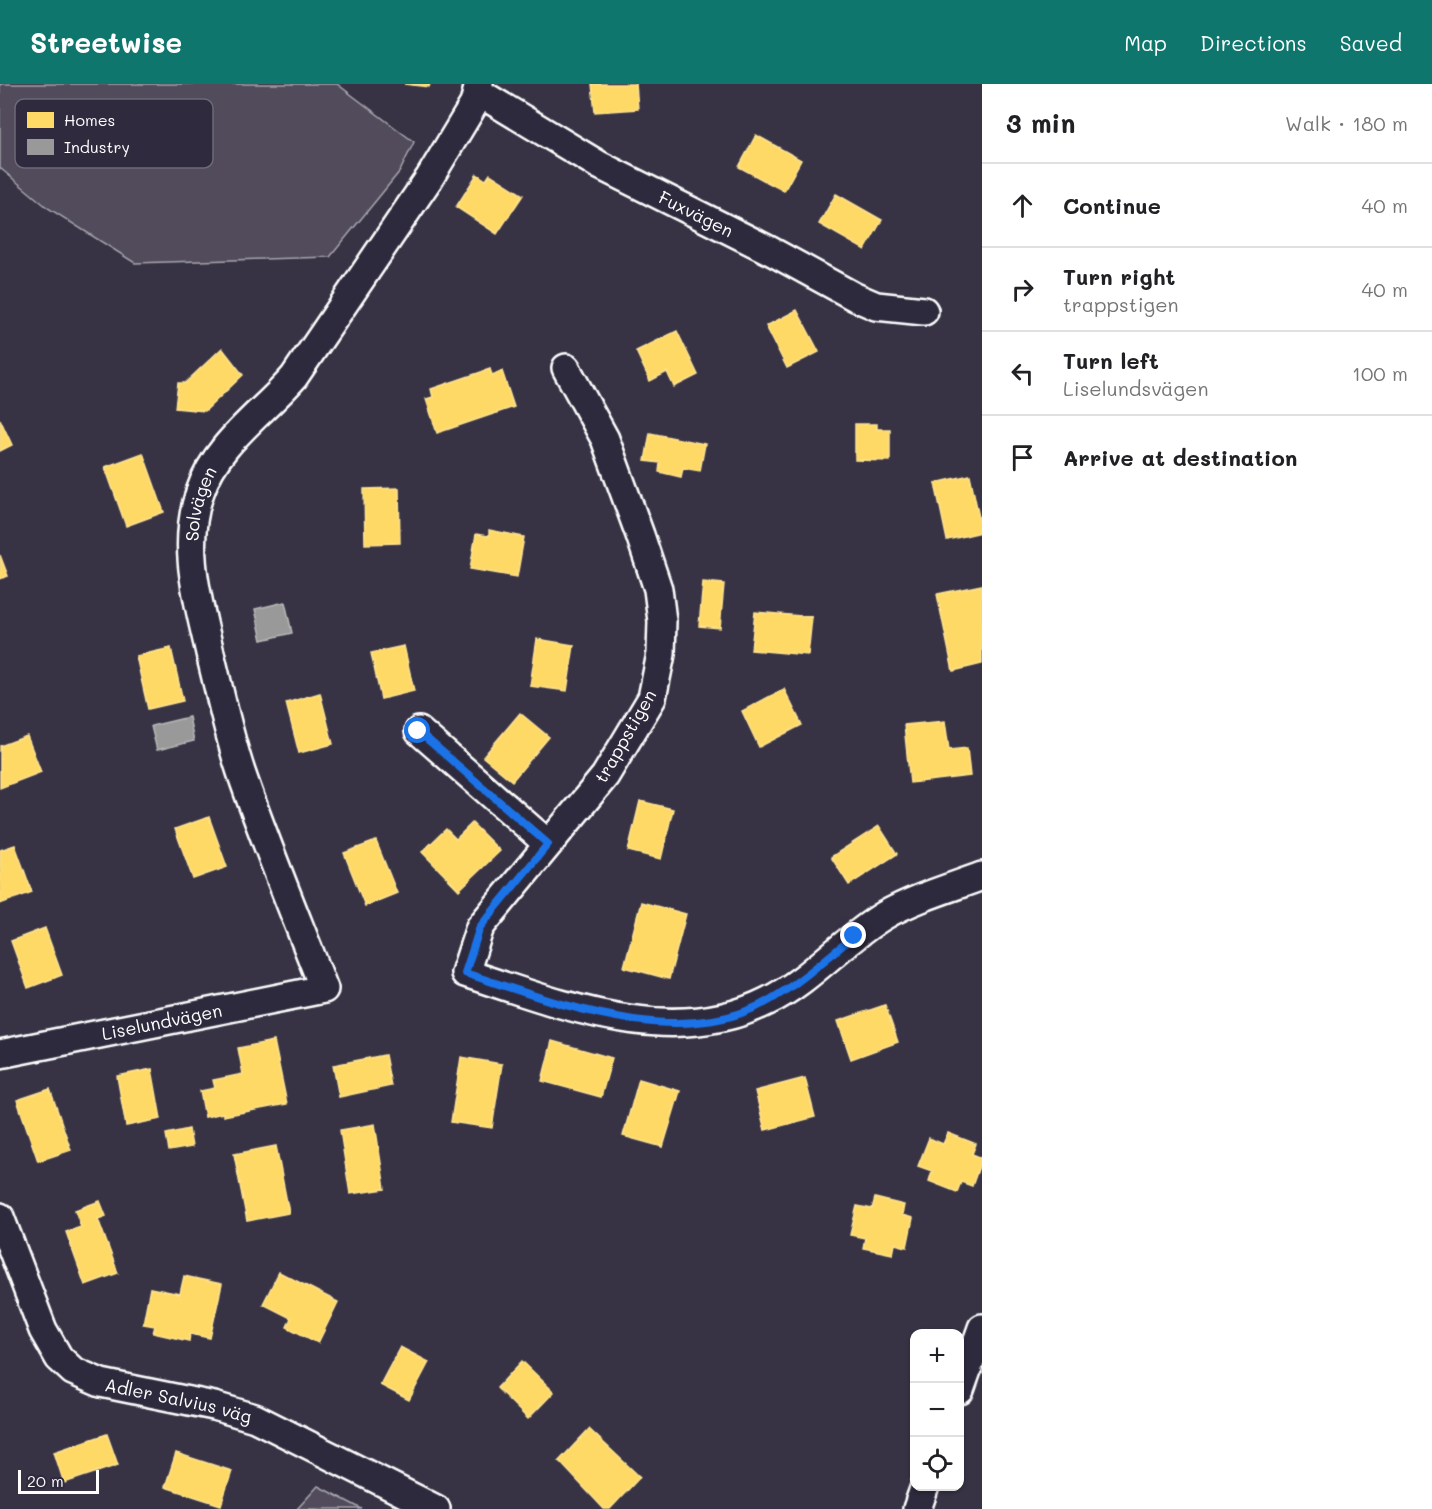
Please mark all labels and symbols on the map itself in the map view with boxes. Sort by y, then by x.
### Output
legend [15,99,213,168]
text: Homes [64,109,115,130]
text: Industry [64,136,130,157]
street label: Fuxvägen [655,185,738,242]
street label: Solvägen [179,462,222,542]
street label: trappstigen [589,685,661,787]
route start [404,717,430,743]
route end [840,922,866,948]
street label: Liselundvägen [99,998,224,1045]
street label: Adler Salvius väg [103,1372,255,1428]
scale bar [18,1467,99,1494]

